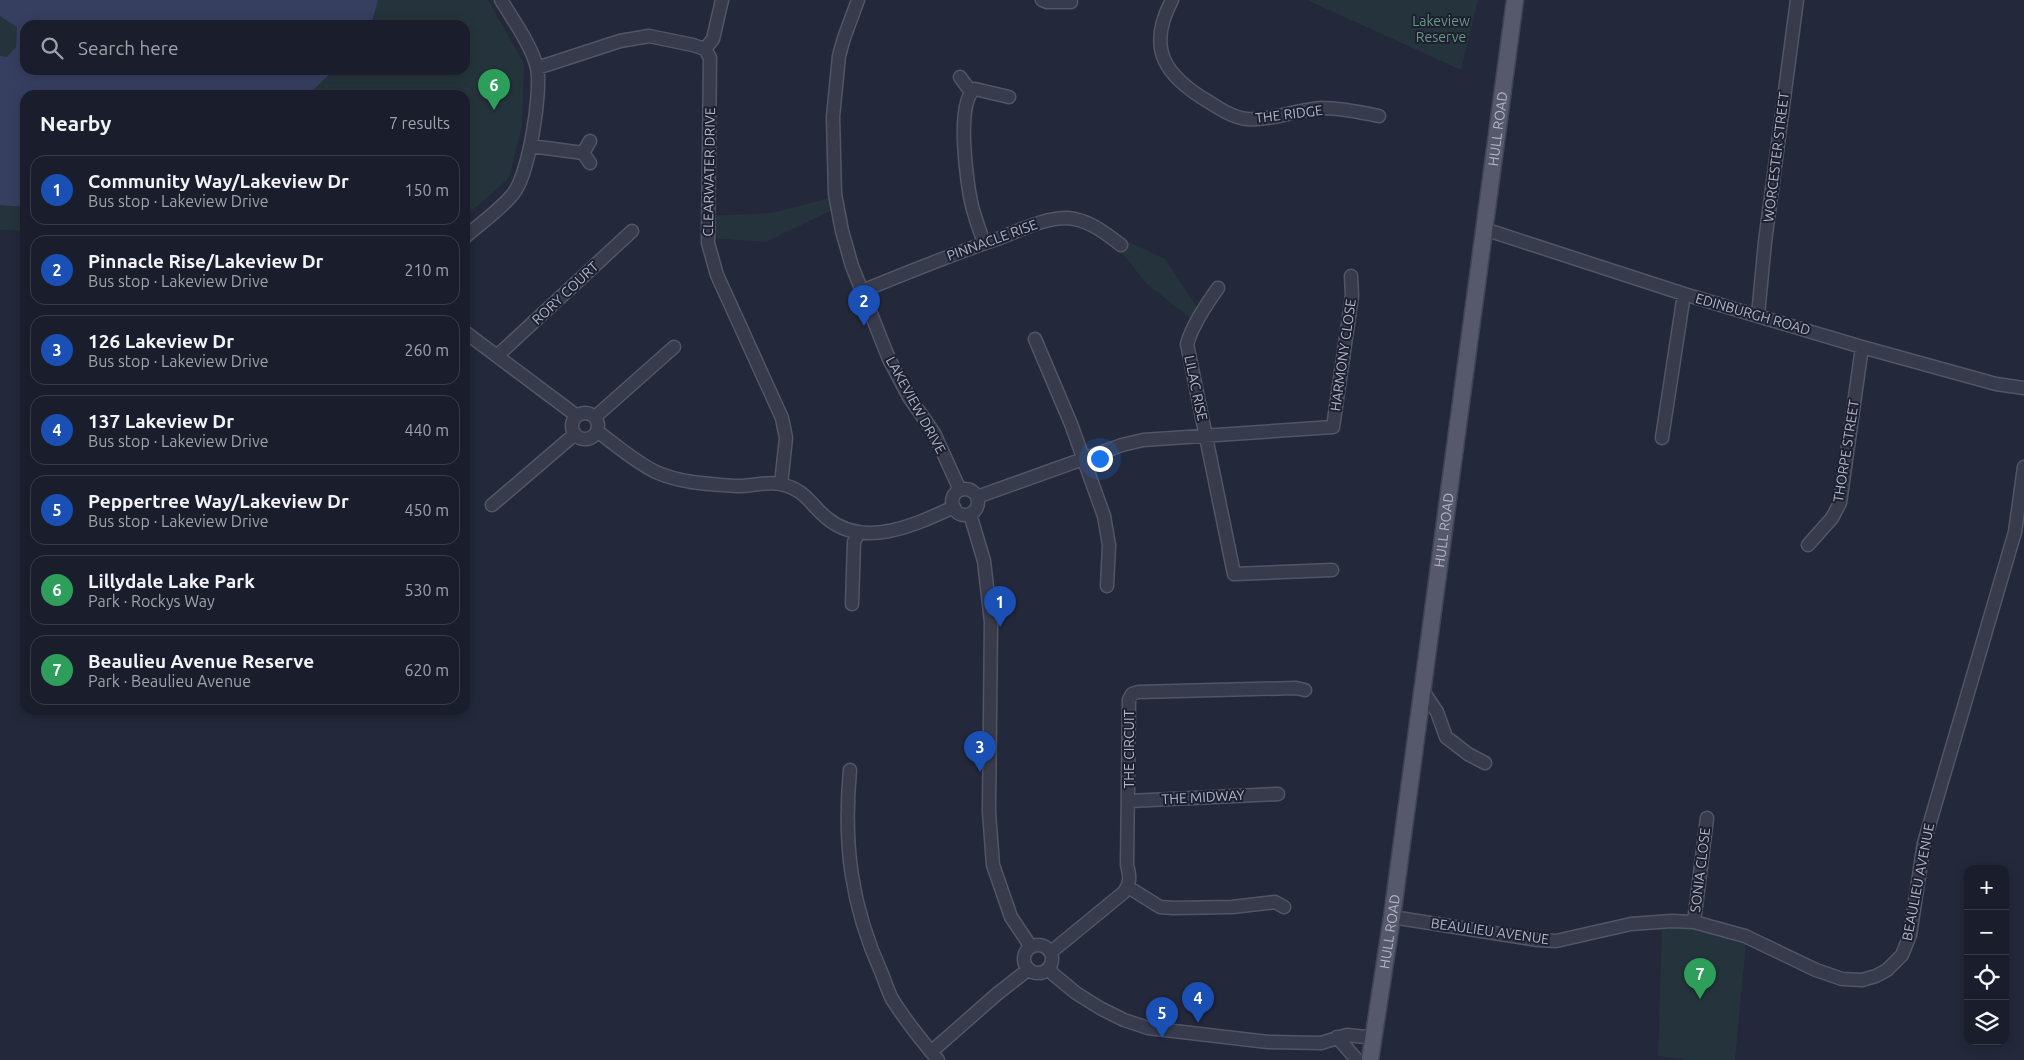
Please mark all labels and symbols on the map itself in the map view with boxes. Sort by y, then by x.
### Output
park label: Lakeview Reserve [1412,13,1470,45]
pin: 6 [478,69,510,110]
street label: HULL ROAD [1485,90,1511,167]
street label: WORCESTER STREET [1760,91,1792,223]
street label: THE RIDGE [1254,102,1324,126]
street label: CLEARWATER DRIVE [700,107,718,237]
street label: PINNACLE RISE [945,216,1040,264]
street label: RORY COURT [529,258,602,328]
pin: 2 [848,285,880,326]
street label: EDINBURGH ROAD [1694,290,1813,338]
street label: HARMONY CLOSE [1327,298,1359,412]
street label: LAKEVIEW DRIVE [883,354,949,456]
street label: LILAC RISE [1181,354,1211,422]
street label: THORPE STREET [1830,398,1862,504]
your location [1087,446,1113,472]
street label: HULL ROAD [1431,492,1457,569]
pin: 1 [984,586,1016,627]
street label: THE CIRCUIT [1121,709,1137,788]
pin: 3 [964,731,996,772]
street label: THE MIDWAY [1161,787,1245,807]
street label: BEAULIEU AVENUE [1899,822,1937,942]
street label: SONIA CLOSE [1687,827,1713,913]
street label: HULL ROAD [1376,893,1403,970]
street label: BEAULIEU AVENUE [1430,915,1550,947]
pin: 7 [1684,958,1716,999]
pin: 4 [1182,982,1214,1023]
pin: 5 [1146,997,1178,1038]

